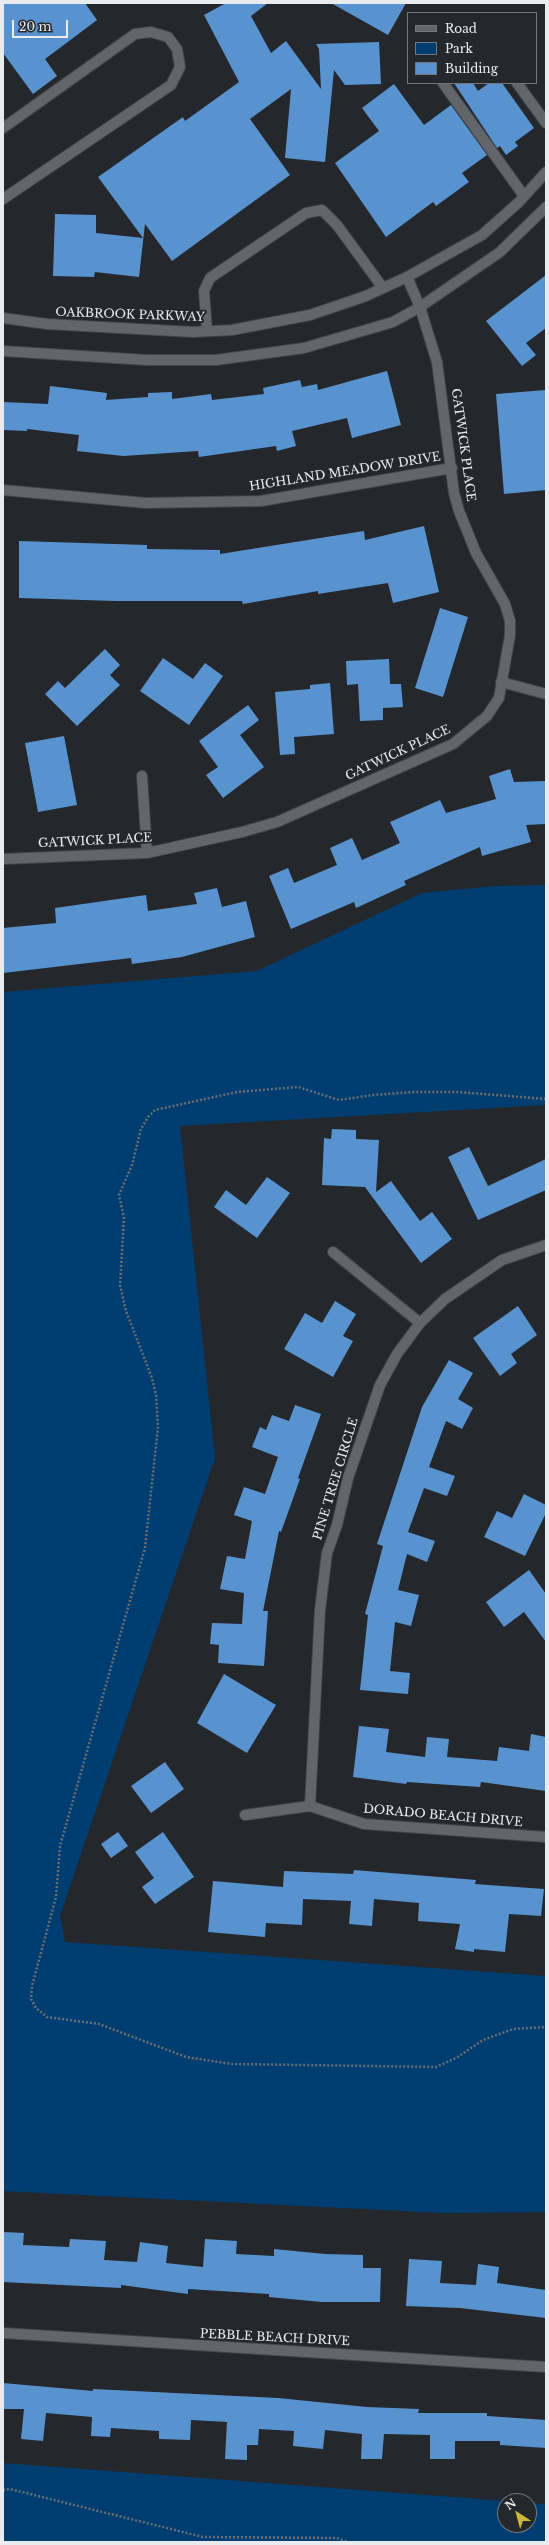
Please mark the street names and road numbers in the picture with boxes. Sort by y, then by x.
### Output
street label: OAKBROOK PARKWAY [55,305,205,325]
street label: GATWICK PLACE [448,388,478,502]
street label: HIGHLAND MEADOW DRIVE [248,450,442,494]
street label: GATWICK PLACE [343,722,453,784]
street label: GATWICK PLACE [38,831,152,851]
street label: PINE TREE CIRCLE [311,1416,361,1542]
street label: DORADO BEACH DRIVE [363,1802,523,1830]
street label: PEBBLE BEACH DRIVE [200,2327,350,2349]

